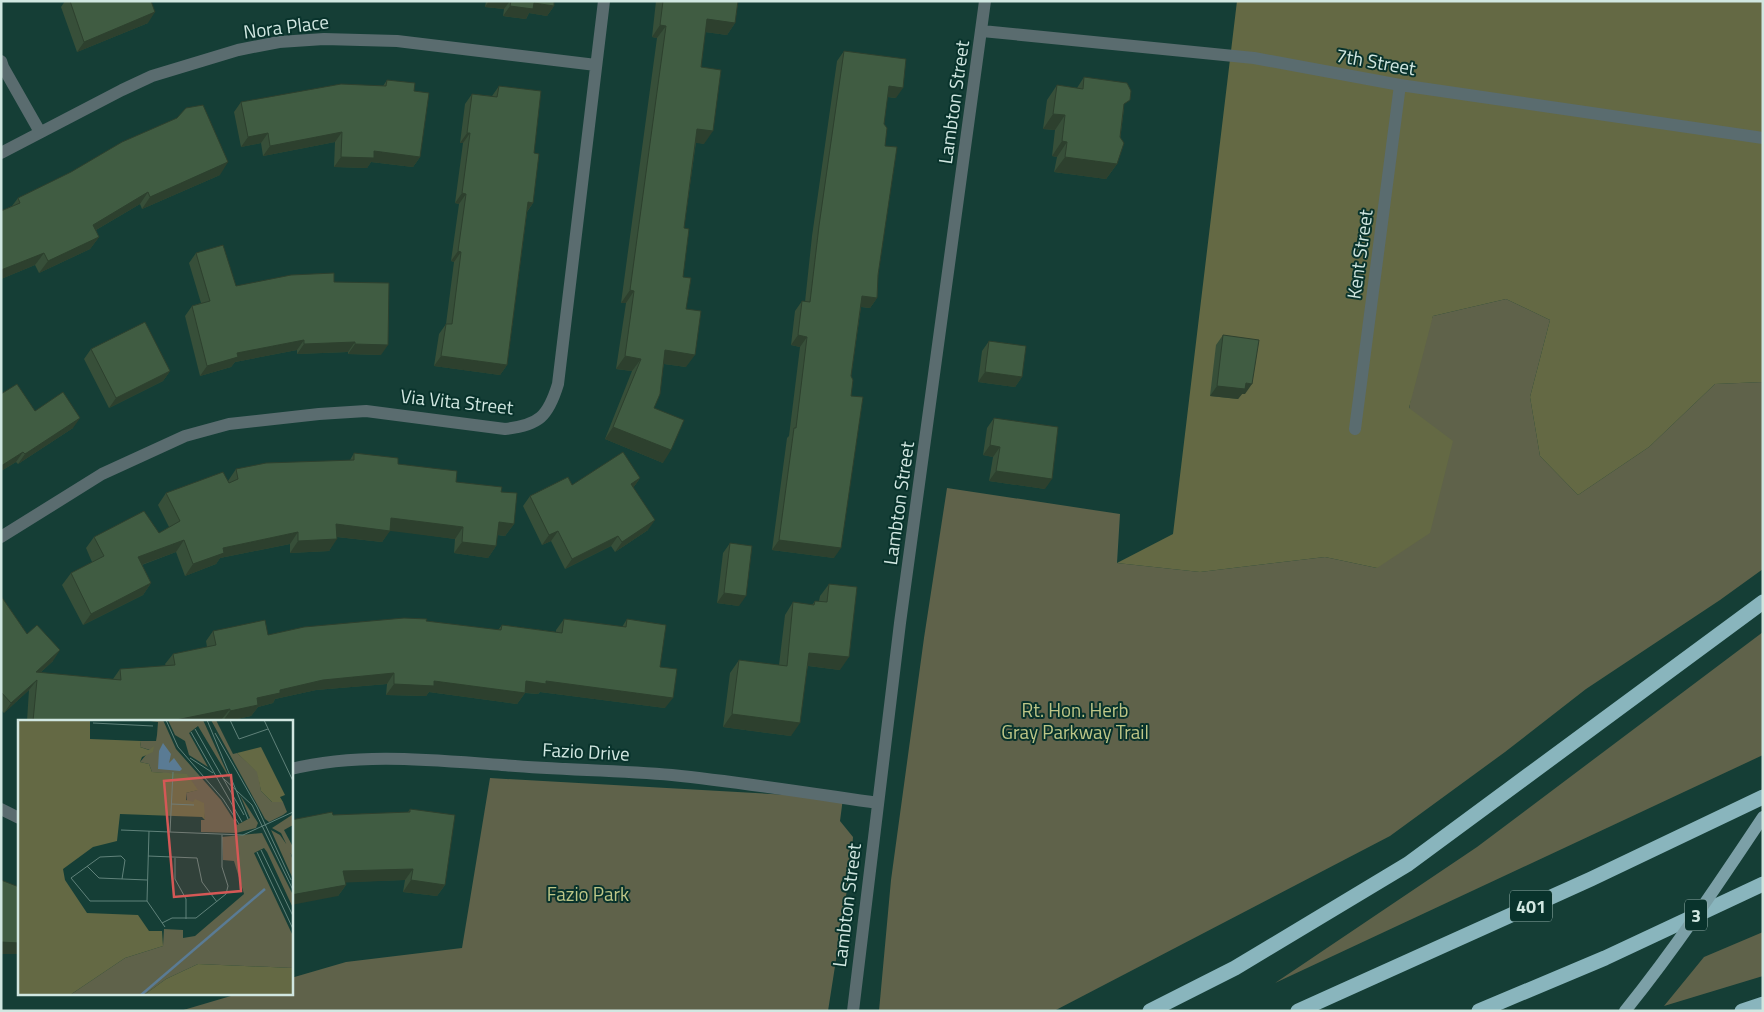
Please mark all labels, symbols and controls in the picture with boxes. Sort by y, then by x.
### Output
street label: Nora Place [242,6,330,46]
street label: Lambton Street [930,38,976,166]
street label: 7th Street [1334,40,1419,82]
street label: Kent Street [1338,207,1380,301]
street label: Via Vita Street [399,381,515,421]
street label: Lambton Street [875,439,921,567]
park label: Rt. Hon. Herb Gray Parkway Trail [1001,695,1149,746]
inset map [18,720,292,994]
street label: Fazio Drive [542,734,630,768]
street label: Lambton Street [824,841,868,969]
park label: Fazio Park [547,879,629,908]
road number: 401 [1510,890,1552,921]
road number: 3 [1685,900,1707,930]

